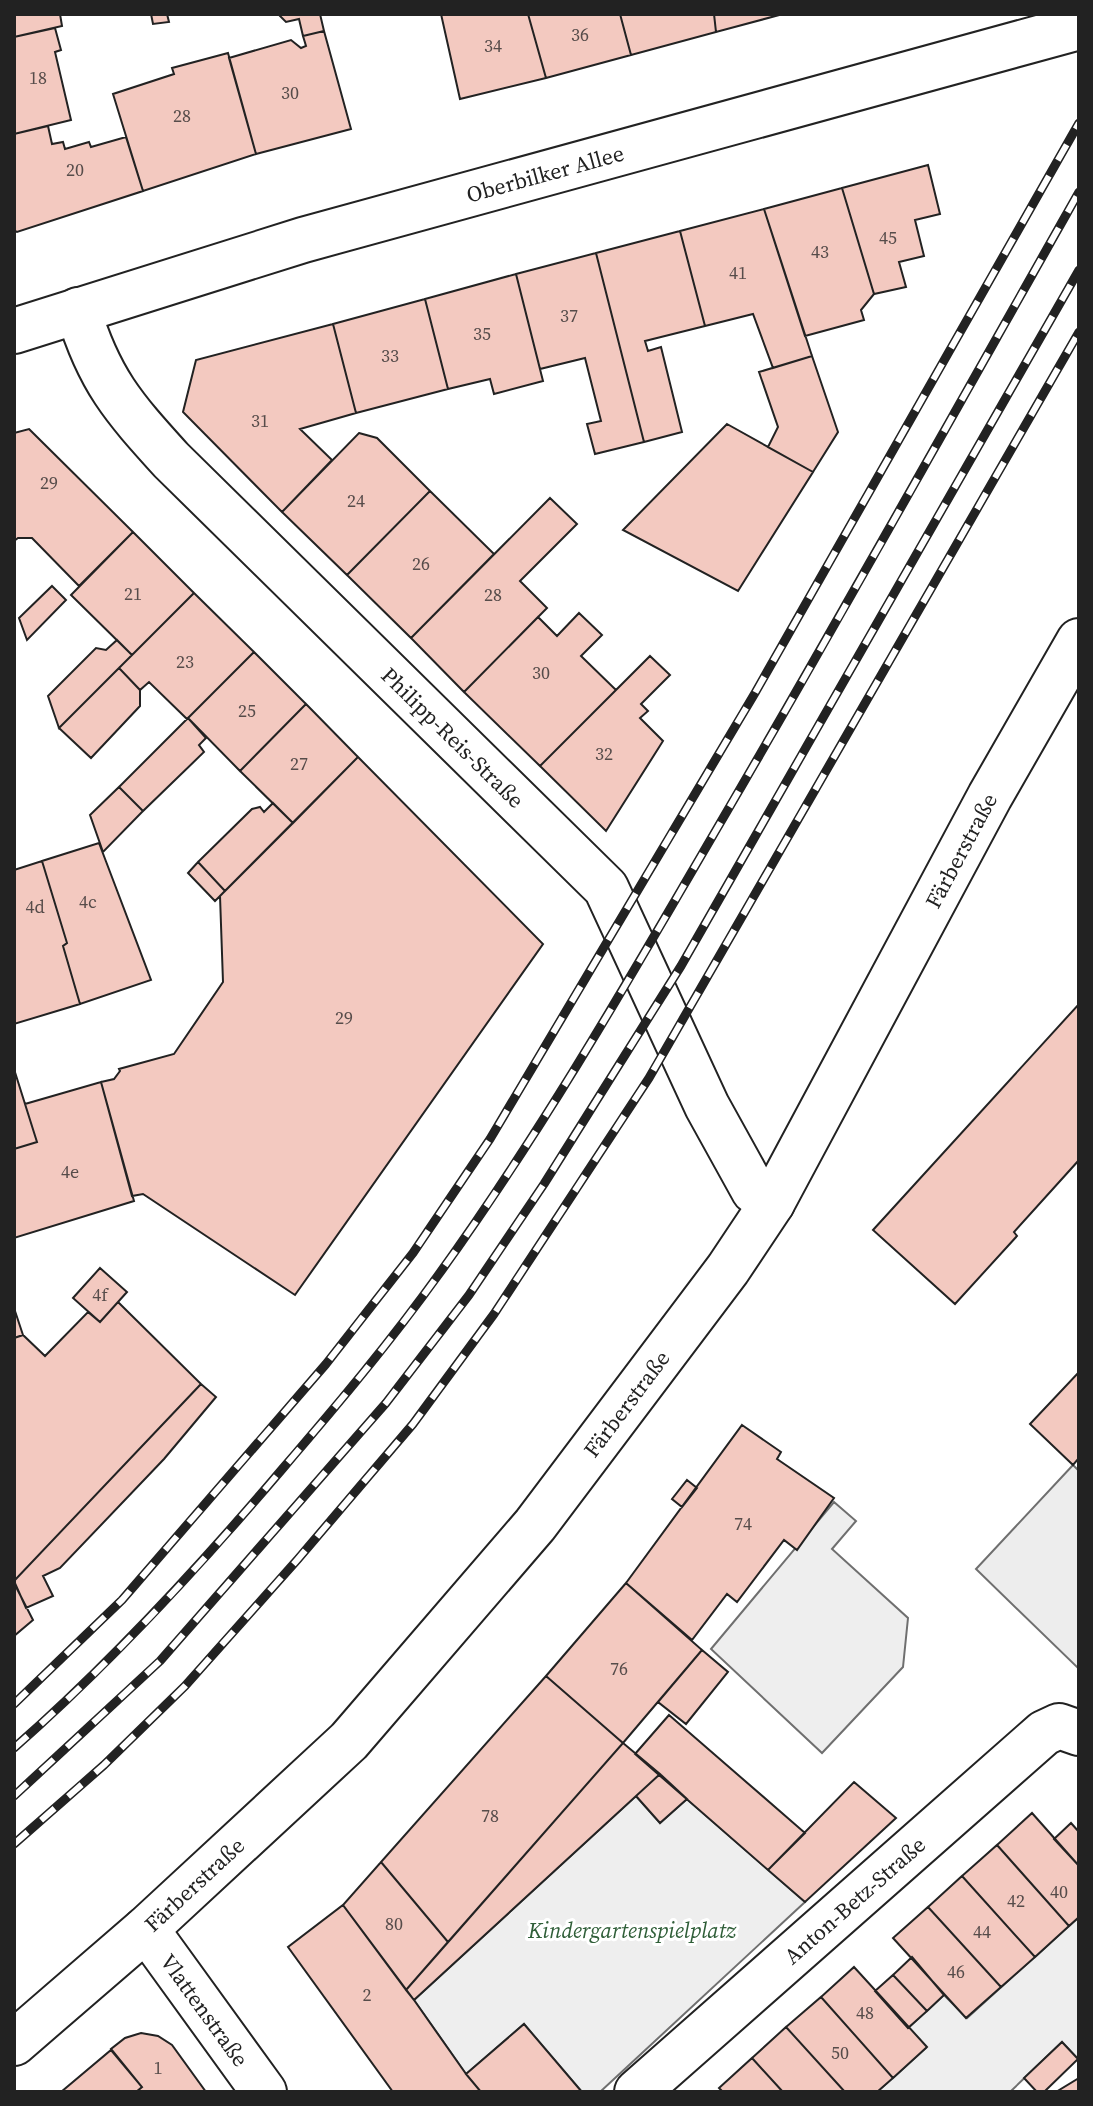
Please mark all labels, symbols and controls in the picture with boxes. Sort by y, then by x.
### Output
house number: 36 [571,22,589,47]
house number: 34 [484,33,502,58]
house number: 18 [29,65,47,90]
house number: 30 [281,80,299,105]
house number: 28 [173,103,191,128]
street label: Oberbilker Allee [463,138,627,209]
house number: 20 [66,157,84,182]
house number: 45 [879,225,897,250]
house number: 43 [811,239,829,264]
house number: 41 [729,260,747,285]
house number: 37 [560,303,578,328]
house number: 35 [473,321,491,346]
house number: 33 [381,343,399,368]
house number: 31 [251,408,269,433]
house number: 29 [40,470,58,495]
house number: 24 [347,488,365,513]
house number: 26 [412,551,430,576]
house number: 21 [124,581,142,606]
house number: 28 [484,582,502,607]
house number: 23 [176,649,194,674]
street label: Philipp-Reis-Straße [375,660,531,814]
house number: 30 [532,660,550,685]
house number: 25 [238,698,256,723]
house number: 32 [595,741,613,766]
house number: 27 [290,751,308,776]
street label: Färberstraße [918,788,1004,913]
house number: 4c [79,889,97,914]
house number: 4d [25,894,45,919]
house number: 29 [335,1005,353,1030]
house number: 4e [61,1159,79,1184]
house number: 4f [92,1282,109,1307]
street label: Färberstraße [576,1344,676,1463]
house number: 74 [734,1511,752,1536]
house number: 76 [610,1656,628,1681]
house number: 78 [481,1803,499,1828]
street label: Anton-Betz-Straße [777,1830,932,1971]
street label: Färberstraße [138,1831,251,1938]
house number: 40 [1050,1879,1068,1904]
house number: 42 [1007,1888,1025,1913]
house number: 80 [385,1911,403,1936]
park label: Kindergartenspielplatz [527,1915,737,1945]
house number: 44 [973,1919,991,1944]
street label: Vlattenstraße [154,1947,256,2073]
house number: 46 [947,1959,965,1984]
house number: 2 [363,1982,372,2007]
house number: 48 [856,2000,874,2025]
house number: 50 [831,2040,849,2065]
house number: 1 [154,2055,163,2080]

